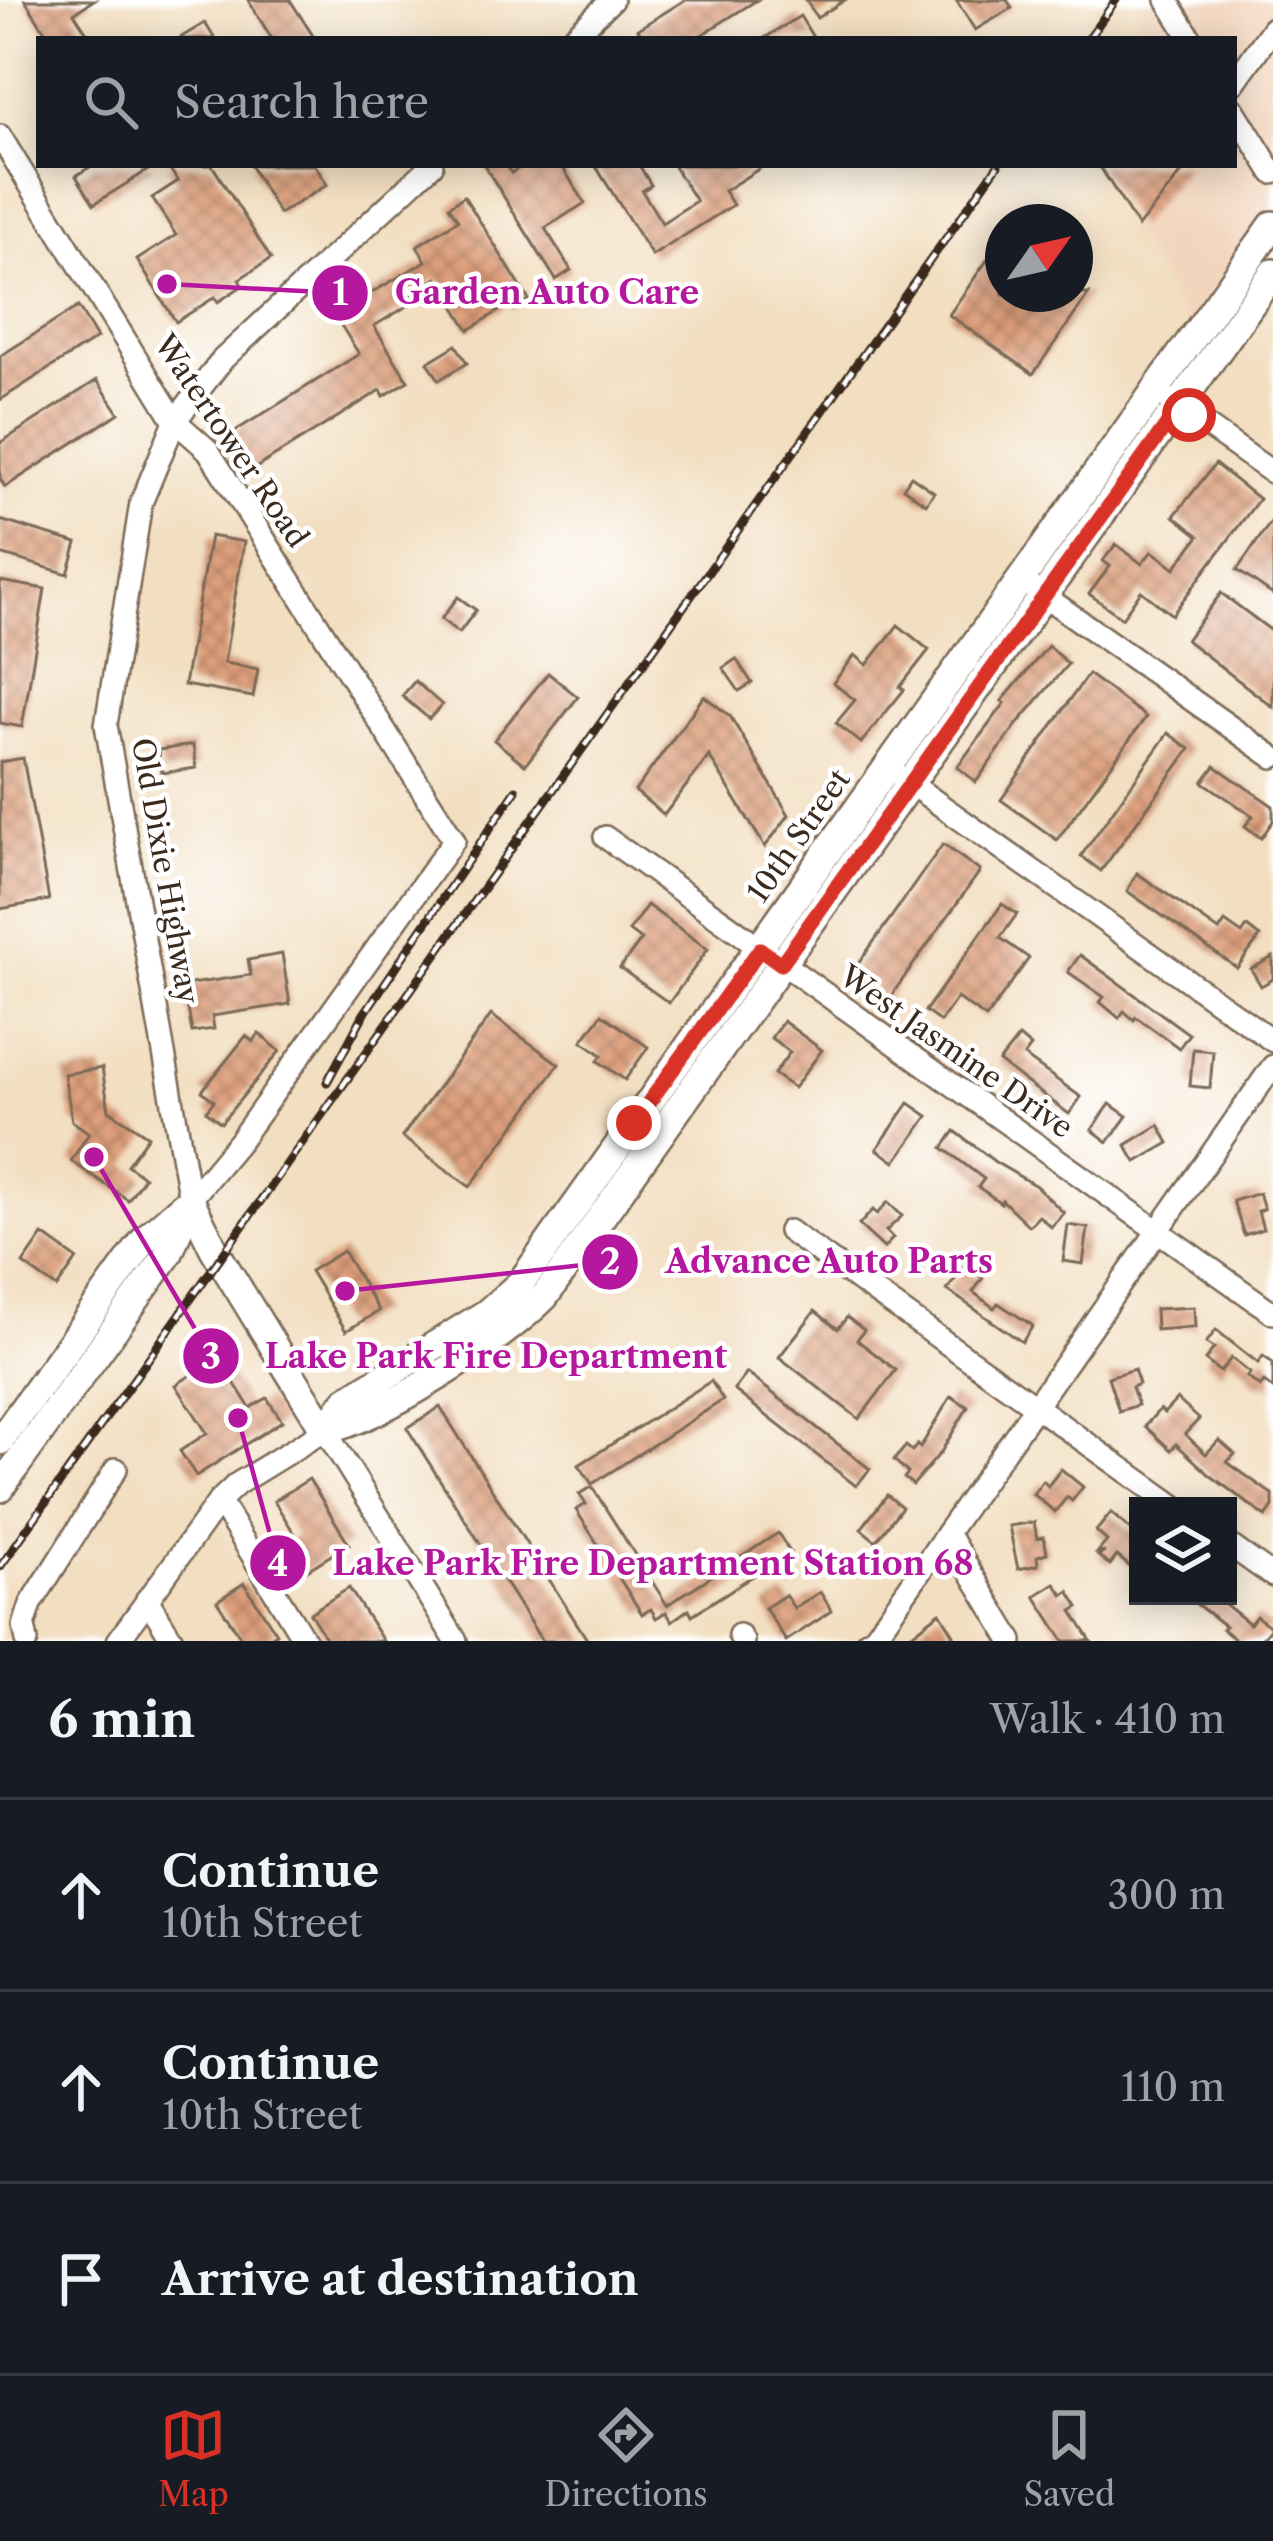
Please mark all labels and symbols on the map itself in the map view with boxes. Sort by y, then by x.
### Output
north arrow [985,204,1093,312]
callout: Garden Auto Care [310,258,724,327]
text: 1 [332,270,348,314]
text: Garden Auto Care [395,272,699,313]
street label: Watertower Road [146,326,316,554]
route start [1162,388,1216,442]
street label: Old Dixie Highway [124,735,207,1007]
street label: 10th Street [739,762,858,909]
street label: West Jasmine Drive [832,957,1080,1146]
route end [607,1096,661,1150]
callout: Advance Auto Parts [580,1227,1017,1296]
text: 2 [599,1239,621,1283]
text: Advance Auto Parts [664,1241,993,1282]
callout: Lake Park Fire Department [181,1322,752,1391]
text: 3 [201,1334,221,1378]
text: Lake Park Fire Department [265,1336,728,1377]
callout: Lake Park Fire Department Station 68 [248,1529,998,1598]
text: 4 [267,1541,289,1585]
text: Lake Park Fire Department Station 68 [332,1543,974,1584]

